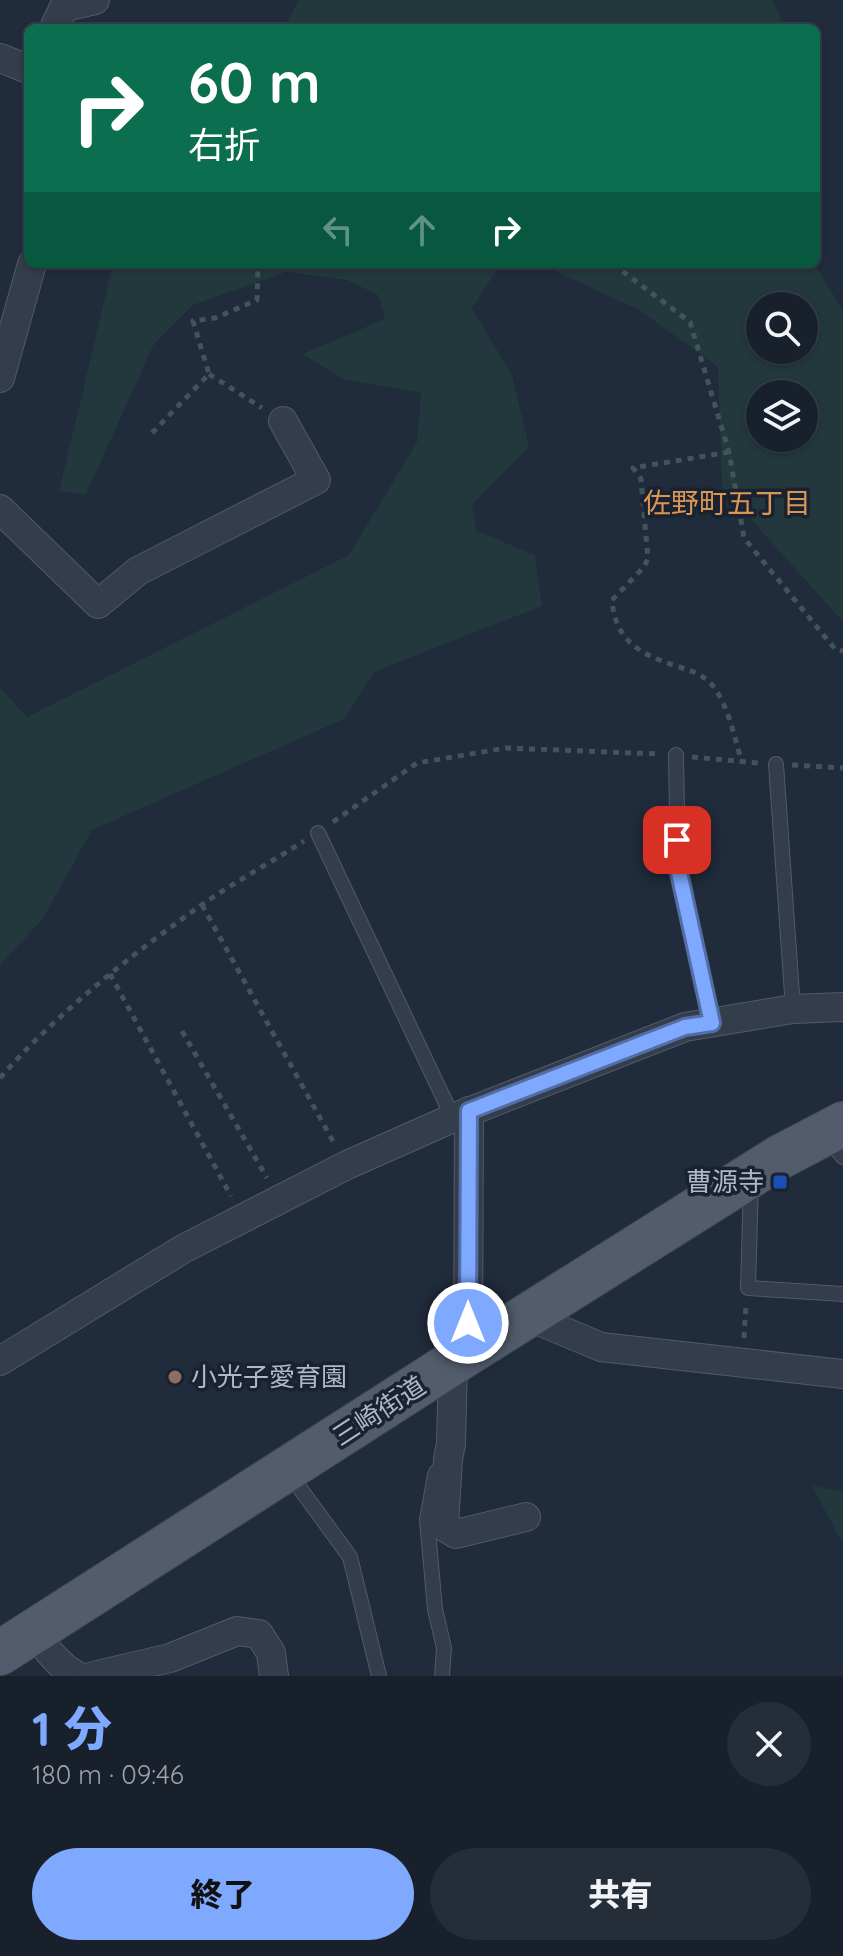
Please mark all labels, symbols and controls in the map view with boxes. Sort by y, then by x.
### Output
text: 60 m [188,47,321,117]
icon: right [56,56,160,160]
text: 右折 [188,122,260,167]
icon: left [316,208,360,252]
icon: ahead [400,208,444,252]
icon: right [484,208,528,252]
map controls [746,292,818,452]
button: search [746,292,818,364]
button: layers [746,380,818,452]
district label: 佐野町五丁目 [643,485,811,520]
pin [643,806,711,874]
icon: arrive [655,818,699,862]
place label: 曹源寺 [686,1165,764,1198]
marker: 曹源寺 [771,1173,789,1191]
position arrow [426,1281,510,1365]
place label: 小光子愛育園 [191,1360,347,1393]
marker: 小光子愛育園 [166,1368,184,1386]
street label: 三崎街道 [326,1368,431,1453]
text: 1 分 [32,1698,112,1758]
button: close [727,1702,811,1786]
text: 180 m · 09:46 [32,1758,184,1791]
button: 終了 [32,1848,414,1940]
button: 共有 [430,1848,811,1940]

